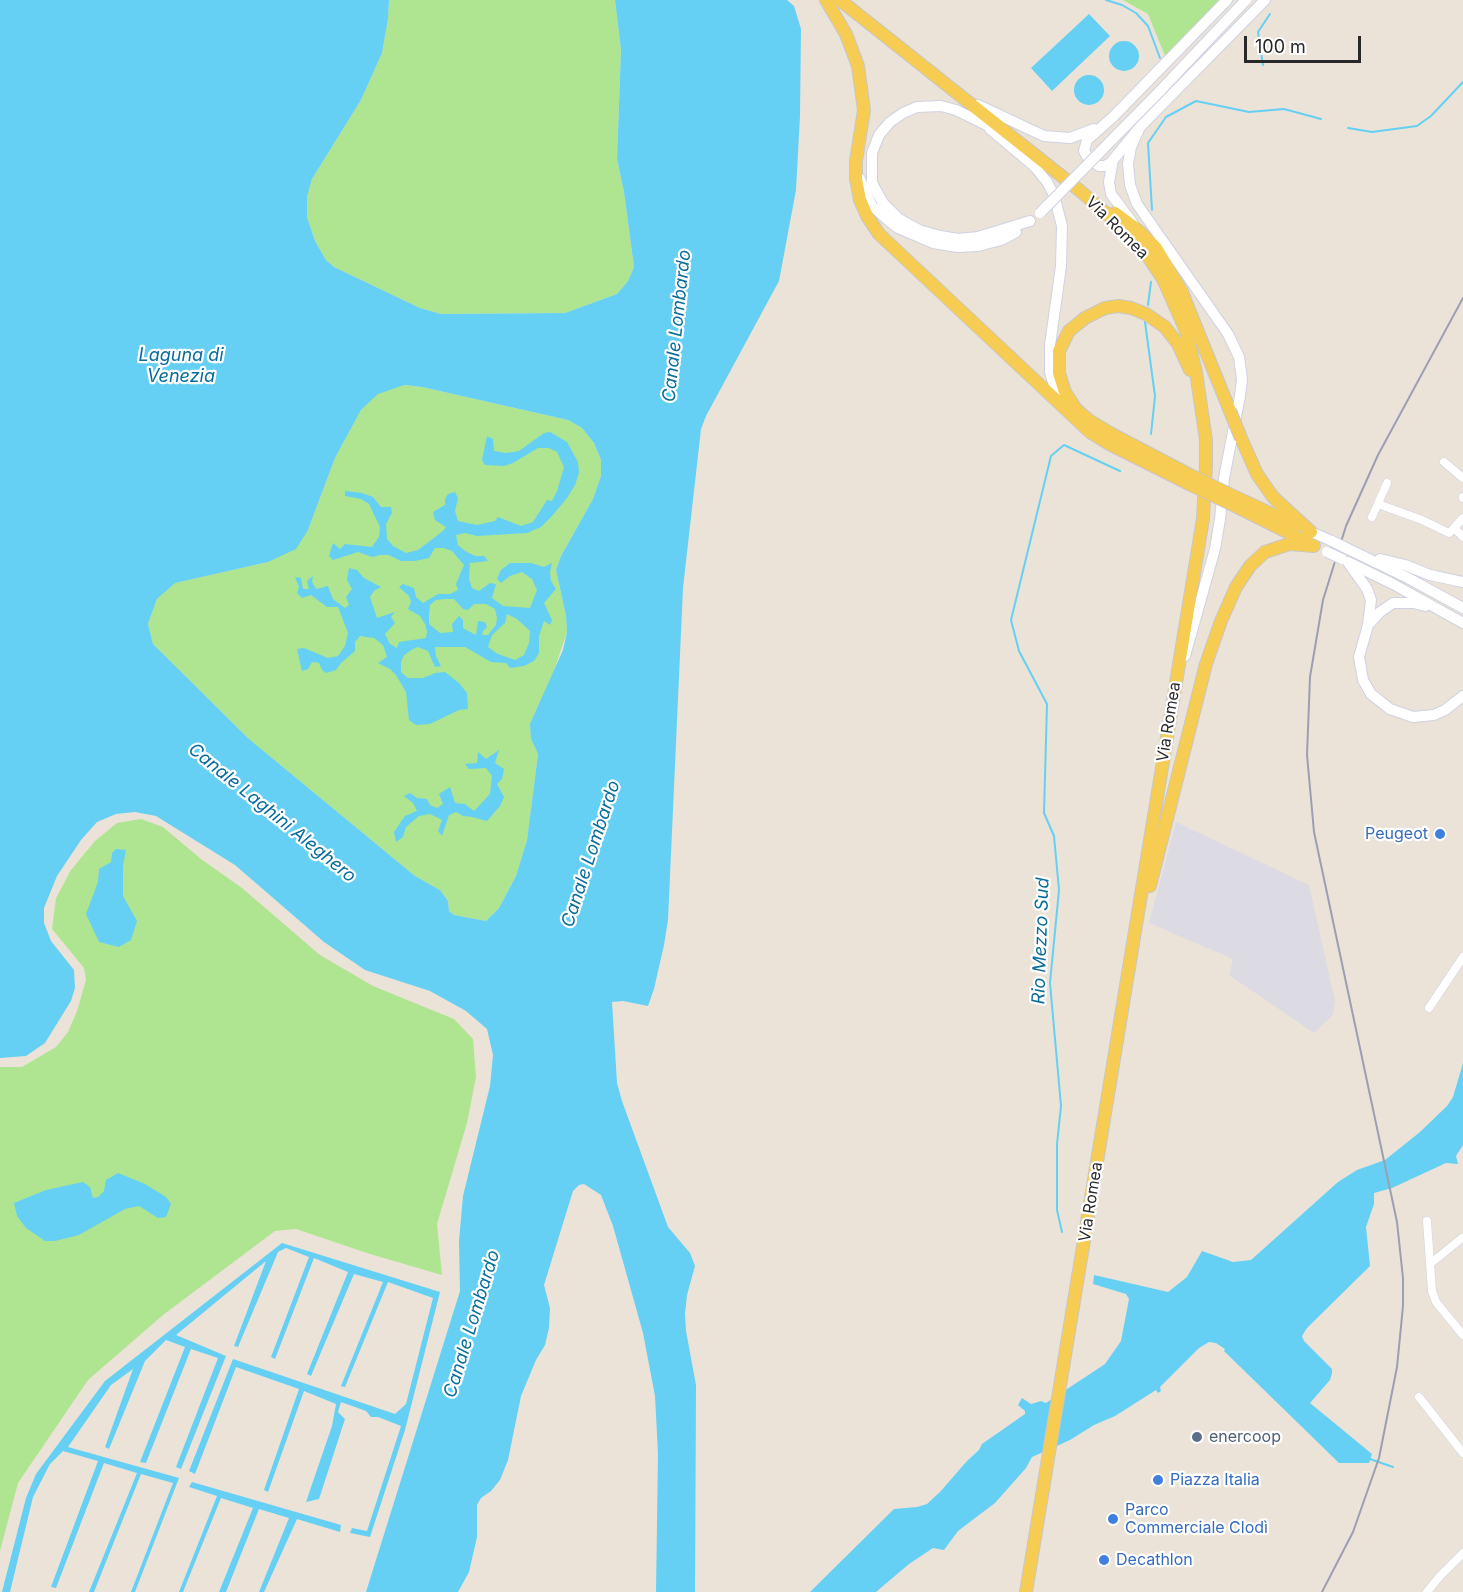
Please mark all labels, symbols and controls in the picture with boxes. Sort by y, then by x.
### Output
scale bar [1247,24,1364,62]
text: 100 m [1255,36,1306,57]
street label: Via Romea [1082,193,1152,263]
water label: Canale Lombardo [658,249,696,403]
water label: Laguna di Venezia [138,345,224,388]
street label: Via Romea [1153,681,1185,763]
water label: Canale Laghini Aleghero [184,739,360,887]
water label: Canale Lombardo [557,778,625,930]
place label: Peugeot [1365,824,1428,844]
marker: Peugeot [1433,827,1447,841]
water label: Rio Mezzo Sud [1028,877,1054,1005]
street label: Via Romea [1075,1161,1107,1243]
water label: Canale Lombardo [439,1248,505,1400]
place label: enercoop [1209,1427,1281,1447]
marker: enercoop [1190,1430,1204,1444]
place label: Piazza Italia [1170,1470,1260,1490]
marker: Piazza Italia [1151,1473,1165,1487]
place label: Parco Commerciale Clodì [1125,1500,1268,1538]
marker: Parco Commerciale Clodì [1106,1512,1120,1526]
place label: Decathlon [1116,1550,1193,1570]
marker: Decathlon [1097,1553,1111,1567]

